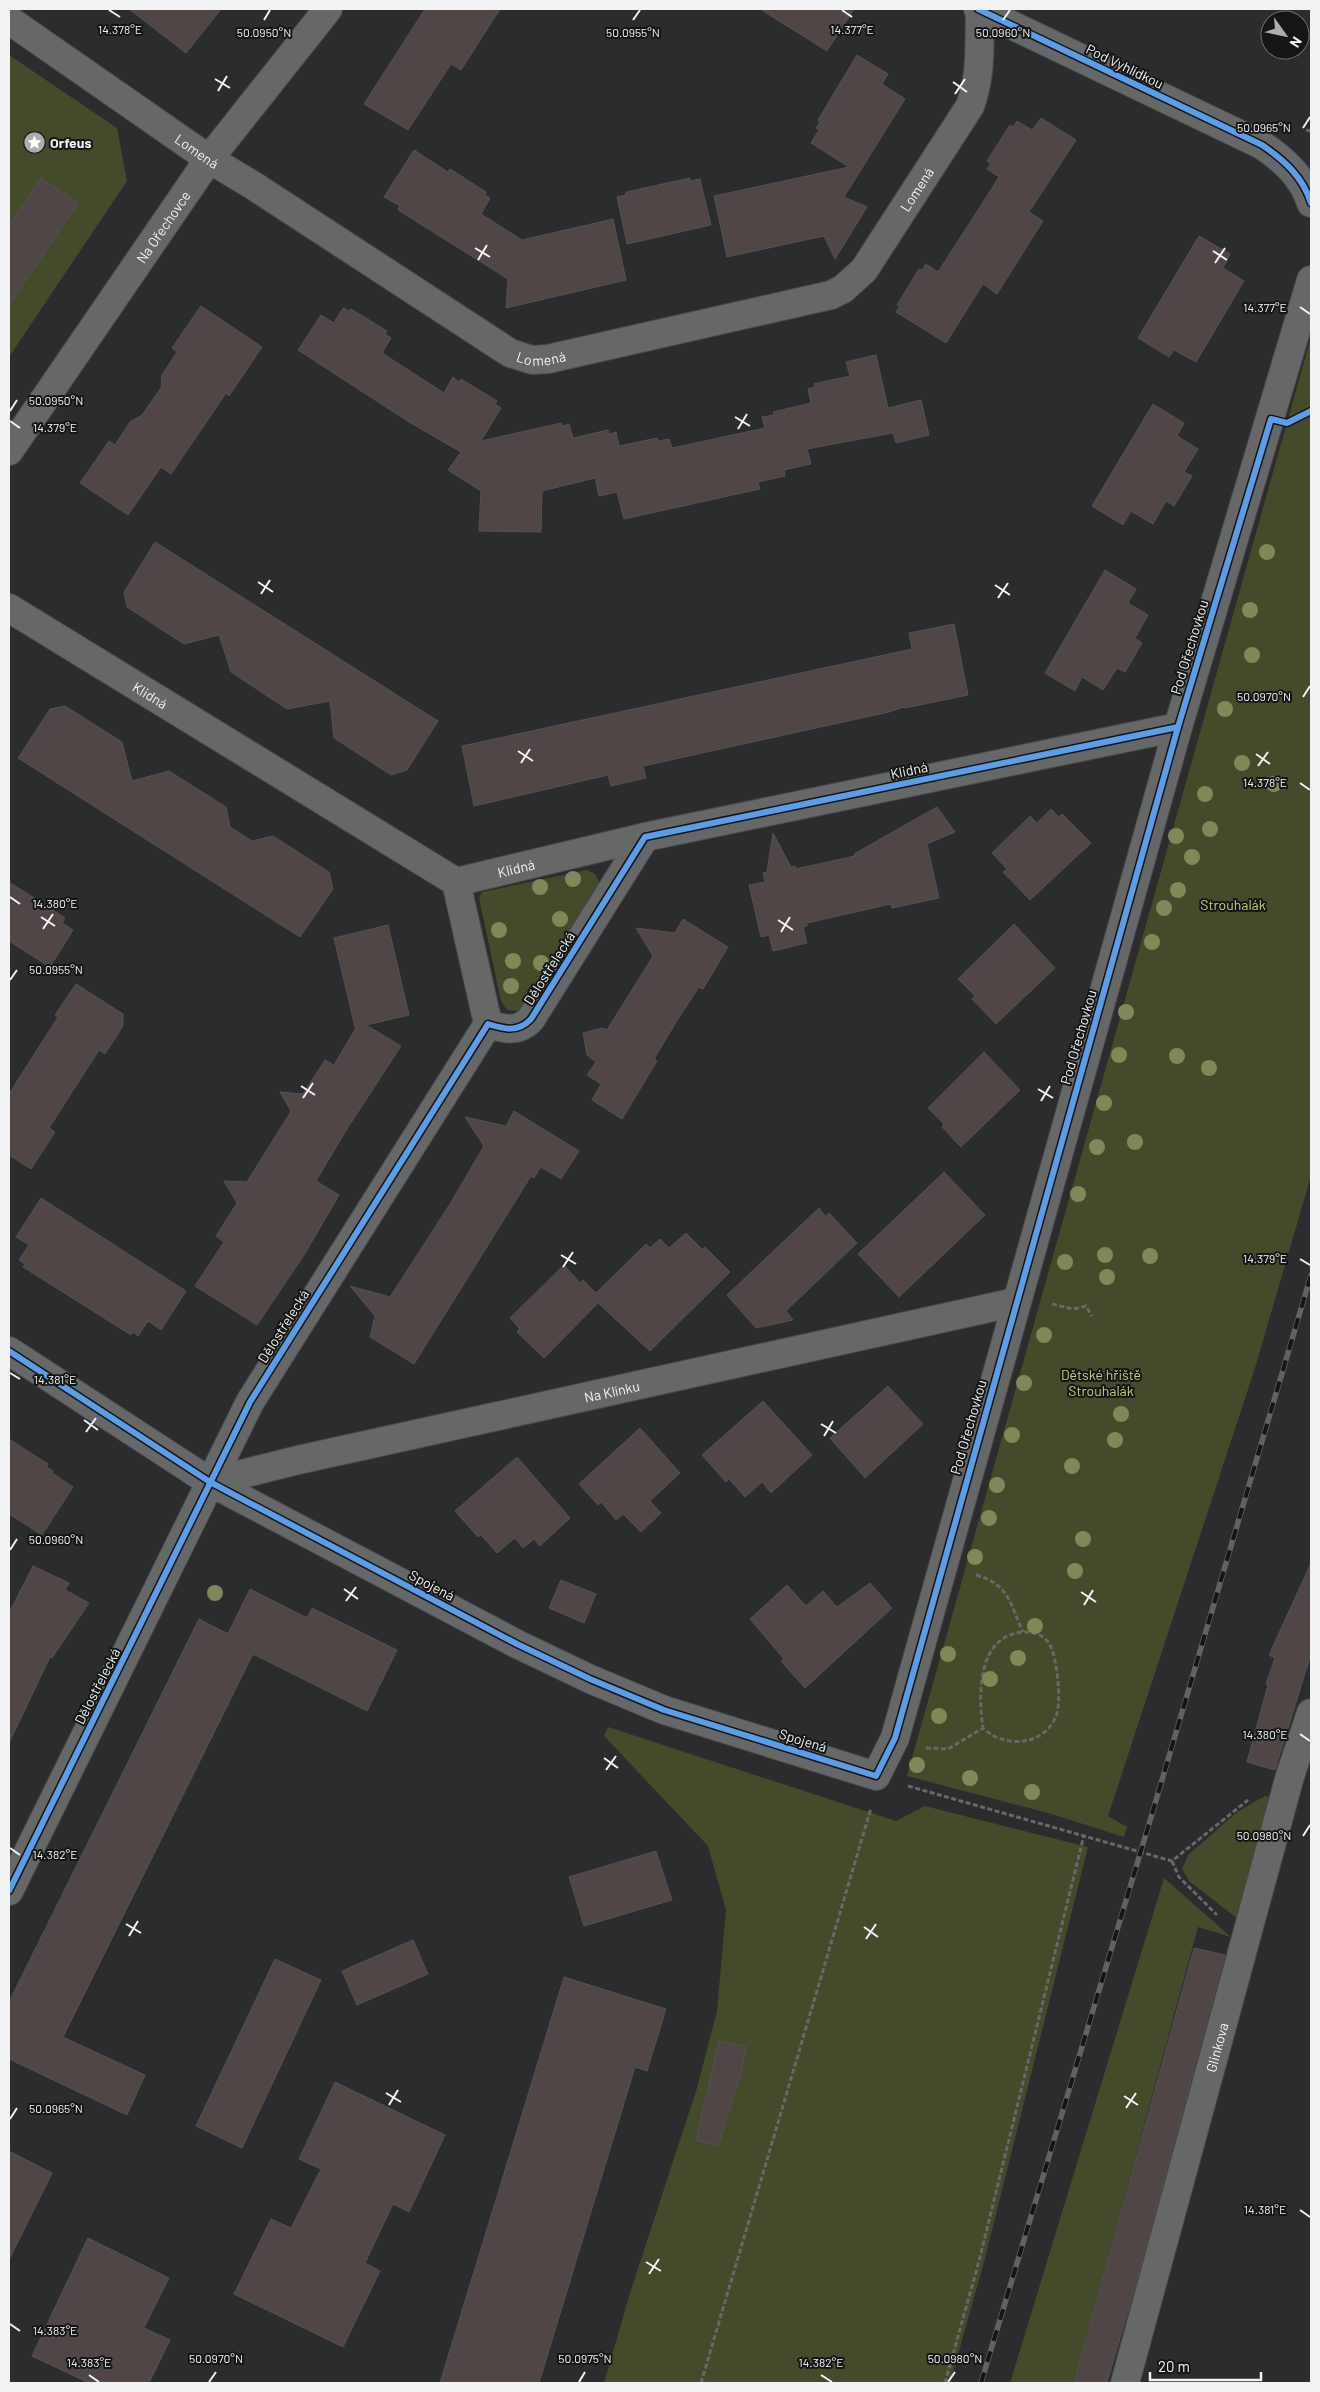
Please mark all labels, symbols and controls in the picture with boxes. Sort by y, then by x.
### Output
north arrow [1260,10,1310,60]
text: 14.378°E [98,22,142,36]
text: 14.377°E [830,22,874,36]
text: 50.0950°N [237,25,291,39]
text: 50.0955°N [606,25,660,39]
text: 50.0960°N [976,25,1030,39]
text: N [1287,34,1306,51]
street label: Pod Vyhlídkou [1084,40,1166,92]
text: 50.0965°N [1237,120,1291,134]
place icon: Orfeus [22,130,46,154]
street label: Lomená [172,130,222,171]
place label: Orfeus [50,134,91,151]
street label: Lomená [896,164,937,214]
street label: Na Ořechovce [132,187,193,266]
text: 14.377°E [1243,300,1287,314]
street label: Lomená [515,347,567,368]
text: 50.0950°N [29,393,83,407]
text: 14.379°E [33,420,77,434]
street label: Pod Ořechovkou [1167,598,1211,696]
street label: Klidná [130,678,171,712]
text: 50.0970°N [1237,689,1291,703]
street label: Klidná [889,758,929,782]
text: 14.378°E [1243,775,1287,789]
street label: Klidná [496,855,536,880]
text: 14.380°E [32,896,78,910]
park label: Strouhalák [1200,896,1266,913]
street label: Dělostřelecká [520,928,578,1008]
text: 50.0955°N [29,962,83,976]
street label: Pod Ořechovkou [1056,988,1100,1086]
text: 14.379°E [1243,1251,1287,1265]
street label: Dělostřelecká [254,1286,312,1366]
park label: Dětské hřiště Strouhalák [1061,1366,1141,1399]
text: 14.381°E [34,1372,76,1386]
street label: Na Klínku [582,1377,641,1405]
street label: Pod Ořechovkou [946,1378,990,1476]
text: 50.0960°N [29,1532,83,1546]
street label: Spojená [406,1566,458,1604]
street label: Dělostřelecká [71,1645,123,1727]
street label: Spojená [777,1725,829,1755]
text: 14.380°E [1242,1727,1288,1741]
text: 50.0980°N [1237,1828,1291,1842]
text: 14.382°E [33,1847,77,1861]
street label: Glinkova [1201,2020,1231,2074]
text: 50.0965°N [29,2101,83,2115]
text: 14.381°E [1244,2202,1286,2216]
text: 14.383°E [33,2323,77,2337]
scale bar [1150,2350,1261,2382]
text: 50.0970°N [189,2351,243,2365]
text: 50.0975°N [558,2351,612,2365]
text: 50.0980°N [928,2351,982,2365]
text: 14.383°E [67,2355,111,2369]
text: 14.382°E [799,2355,843,2369]
text: 20 m [1158,2357,1190,2375]

